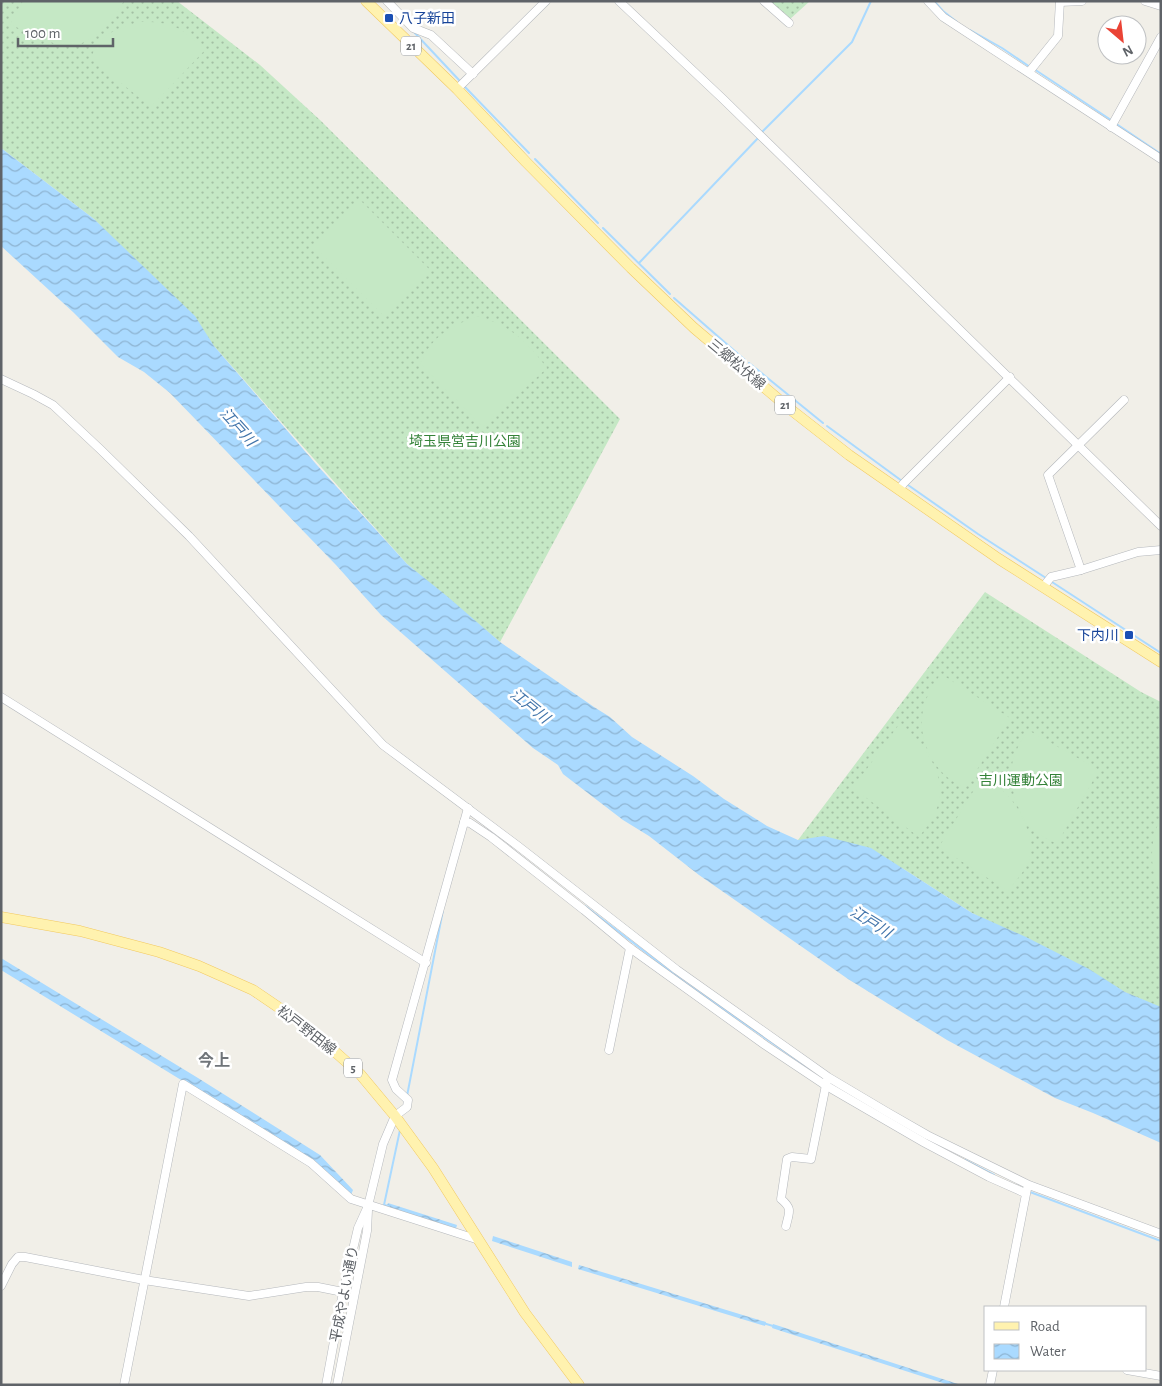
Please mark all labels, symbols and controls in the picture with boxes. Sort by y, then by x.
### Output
place label: 八子新田 [399,11,455,26]
marker: 八子新田 [383,12,395,24]
scale bar [18,15,112,47]
north arrow [1097,15,1147,65]
text: 100 m [25,26,60,41]
road number: 21 [401,36,421,56]
text: N [1120,42,1135,59]
street label: 三郷松伏線 [705,335,769,393]
road number: 21 [775,396,795,414]
water label: 江戸川 [217,405,260,451]
park label: 埼玉県営吉川公園 [409,434,521,449]
place label: 下内川 [1077,628,1119,643]
marker: 下内川 [1123,629,1135,641]
water label: 江戸川 [507,686,554,728]
park label: 吉川運動公園 [979,773,1063,788]
water label: 江戸川 [848,903,896,942]
street label: 松戸野田線 [274,1003,339,1058]
district label: 今上 [198,1052,230,1069]
road number: 5 [344,1058,362,1078]
street label: 平成やよい通り [328,1245,361,1344]
legend [984,1306,1147,1371]
text: Road [1030,1319,1060,1334]
text: Water [1030,1344,1066,1359]

